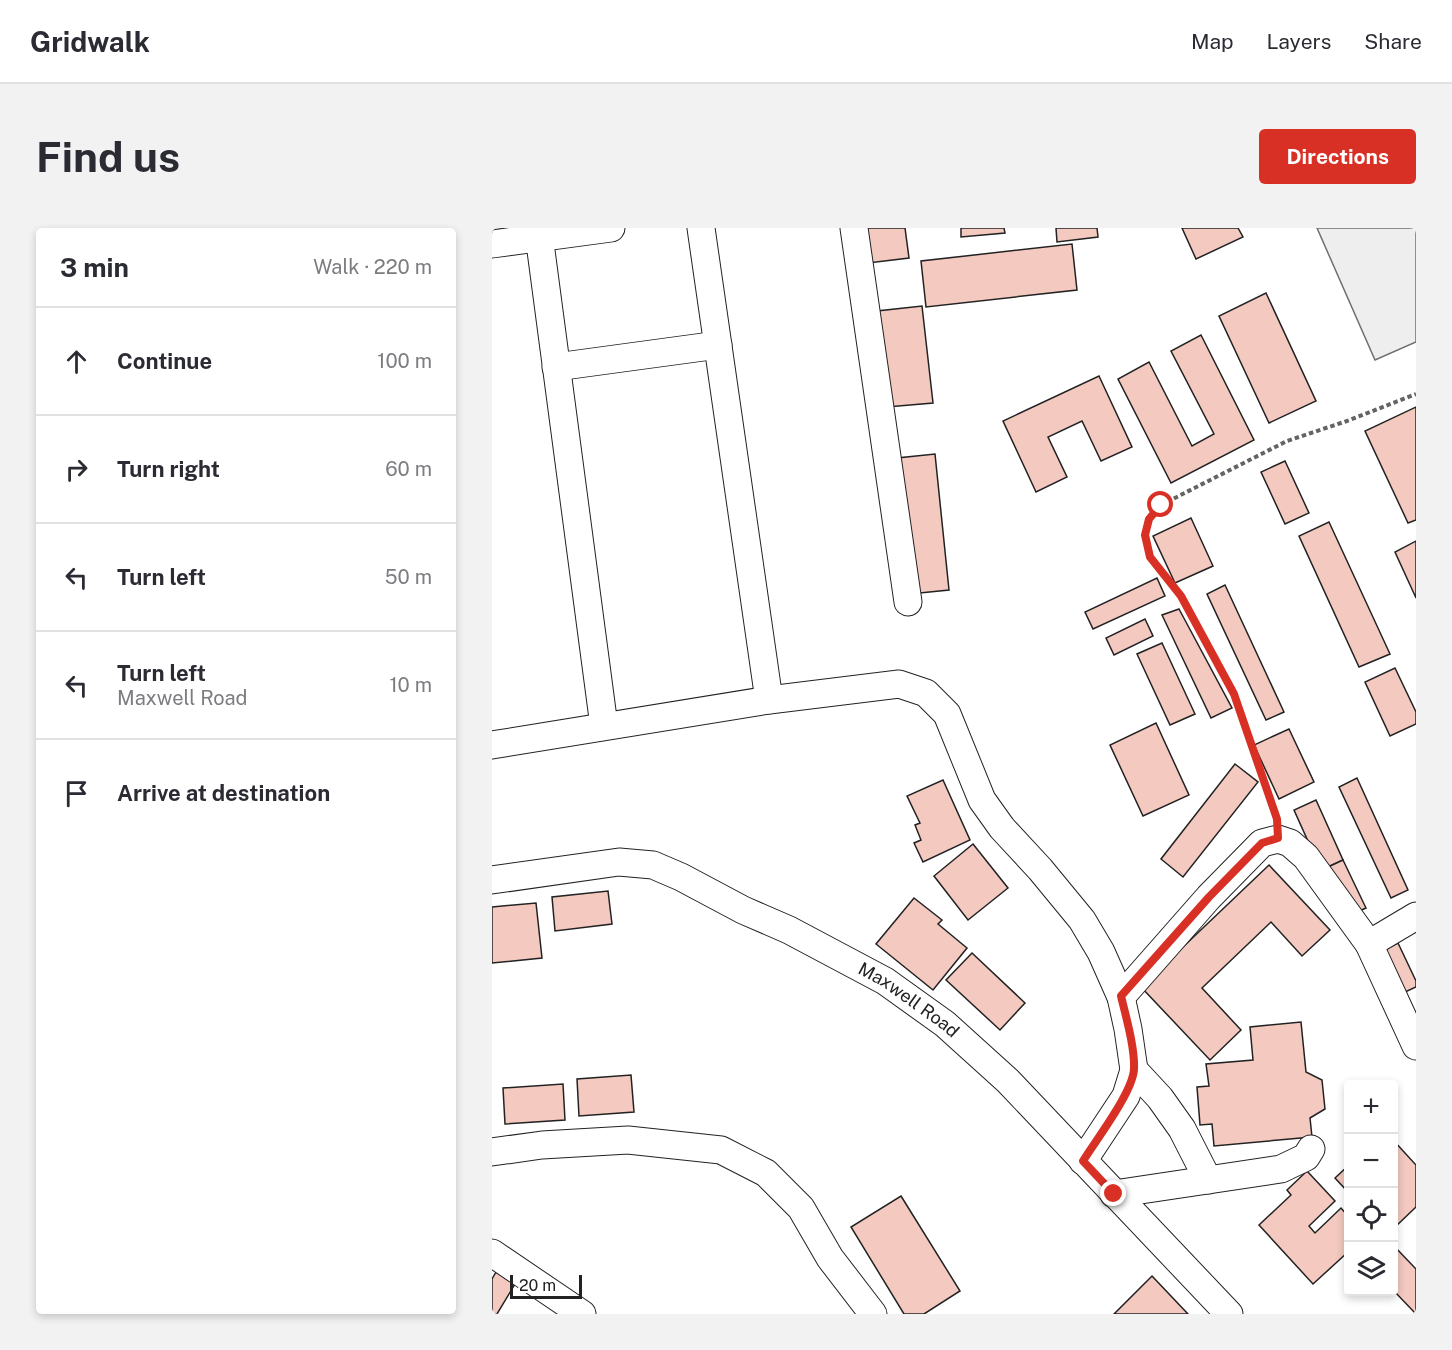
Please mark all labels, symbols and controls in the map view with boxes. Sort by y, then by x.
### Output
text: Gridwalk [30,25,150,58]
text: Map [1191,29,1234,54]
text: Layers [1267,29,1331,54]
text: Share [1364,29,1422,54]
button: Directions [1259,129,1416,184]
text: Find us [36,132,180,181]
text: 3 min [60,252,129,283]
text: Walk · 220 m [313,255,432,279]
icon: ahead [60,345,93,378]
text: Continue [117,348,212,374]
text: 100 m [377,349,432,373]
icon: right [60,453,93,486]
text: Turn right [117,456,220,482]
text: 60 m [385,457,432,481]
route start [1147,491,1173,517]
icon: left [60,561,93,594]
text: Turn left [117,564,206,590]
text: 50 m [385,565,432,589]
text: Turn left [117,660,206,686]
icon: left [60,669,93,702]
text: 10 m [389,673,432,697]
text: Maxwell Road [117,686,248,710]
icon: arrive [60,777,93,810]
text: Arrive at destination [117,780,330,806]
street label: Maxwell Road [855,958,964,1041]
map controls [1344,1080,1398,1296]
button: + [1344,1080,1398,1134]
button: − [1344,1134,1398,1188]
route end [1100,1180,1126,1206]
button: locate [1344,1188,1398,1242]
button: layers [1344,1242,1398,1296]
scale bar [510,1272,582,1300]
text: 20 m [519,1276,556,1295]

